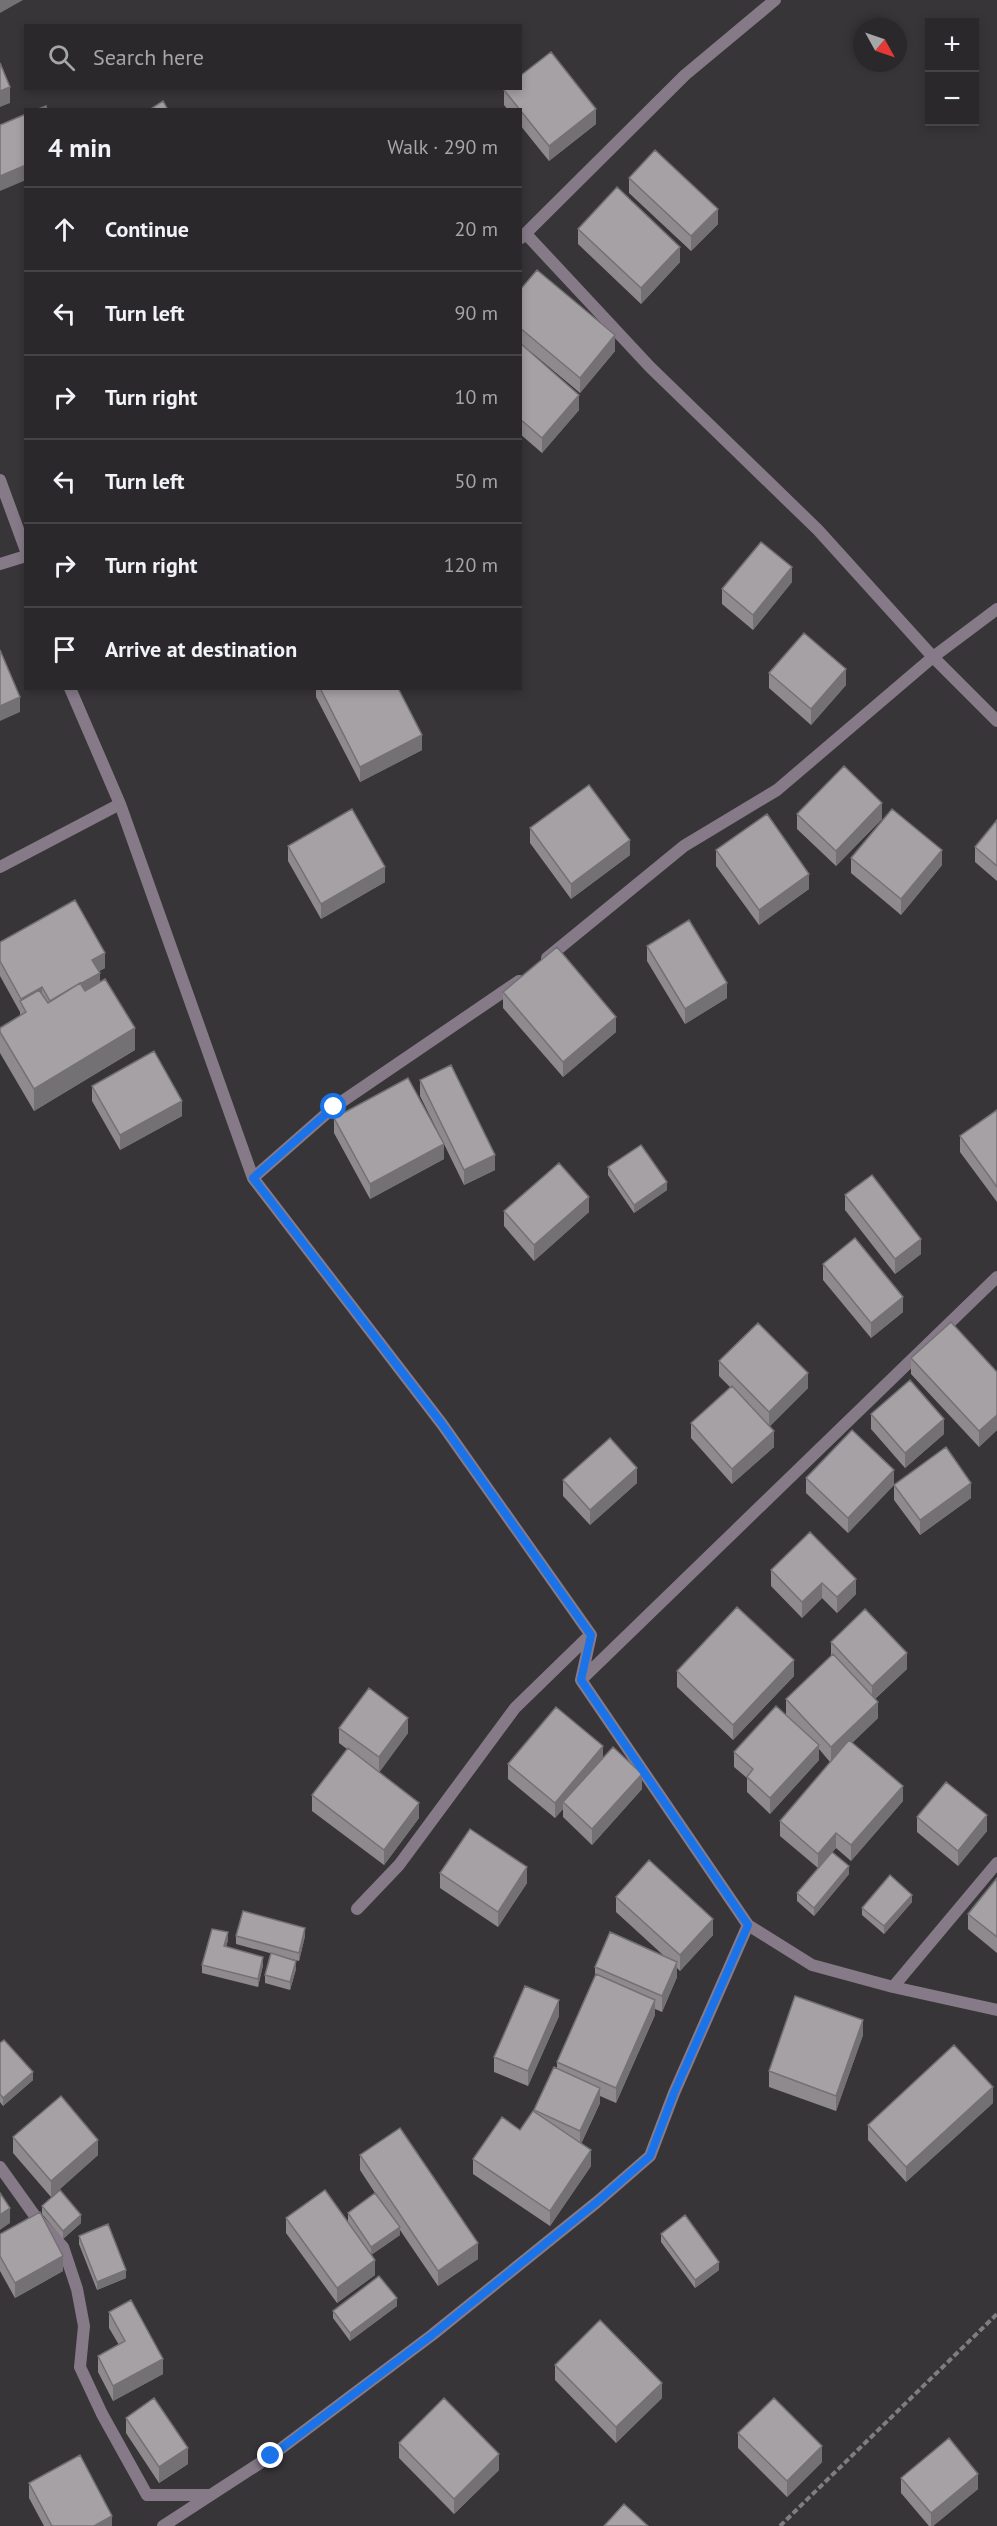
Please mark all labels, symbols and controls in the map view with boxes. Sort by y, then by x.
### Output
north arrow [853,18,907,72]
map controls [925,18,979,126]
button: + [925,18,979,72]
search box [24,24,522,90]
icon: search [45,41,78,74]
text: Search here [93,43,204,71]
button: − [925,72,979,126]
text: 4 min [48,131,111,164]
text: Walk · 290 m [387,134,498,160]
icon: ahead [48,213,81,246]
text: Continue [105,215,189,243]
text: 20 m [455,216,498,242]
icon: left [48,297,81,330]
text: Turn left [105,299,185,327]
text: 90 m [455,300,498,326]
icon: right [48,381,81,414]
text: Turn right [105,383,197,411]
text: 10 m [455,384,498,410]
icon: left [48,465,81,498]
text: Turn left [105,467,185,495]
text: 50 m [455,468,498,494]
icon: right [48,549,81,582]
text: Turn right [105,551,197,579]
text: 120 m [444,552,498,578]
icon: arrive [48,633,81,666]
text: Arrive at destination [105,635,297,663]
route start [320,1093,346,1119]
route end [257,2442,283,2468]

